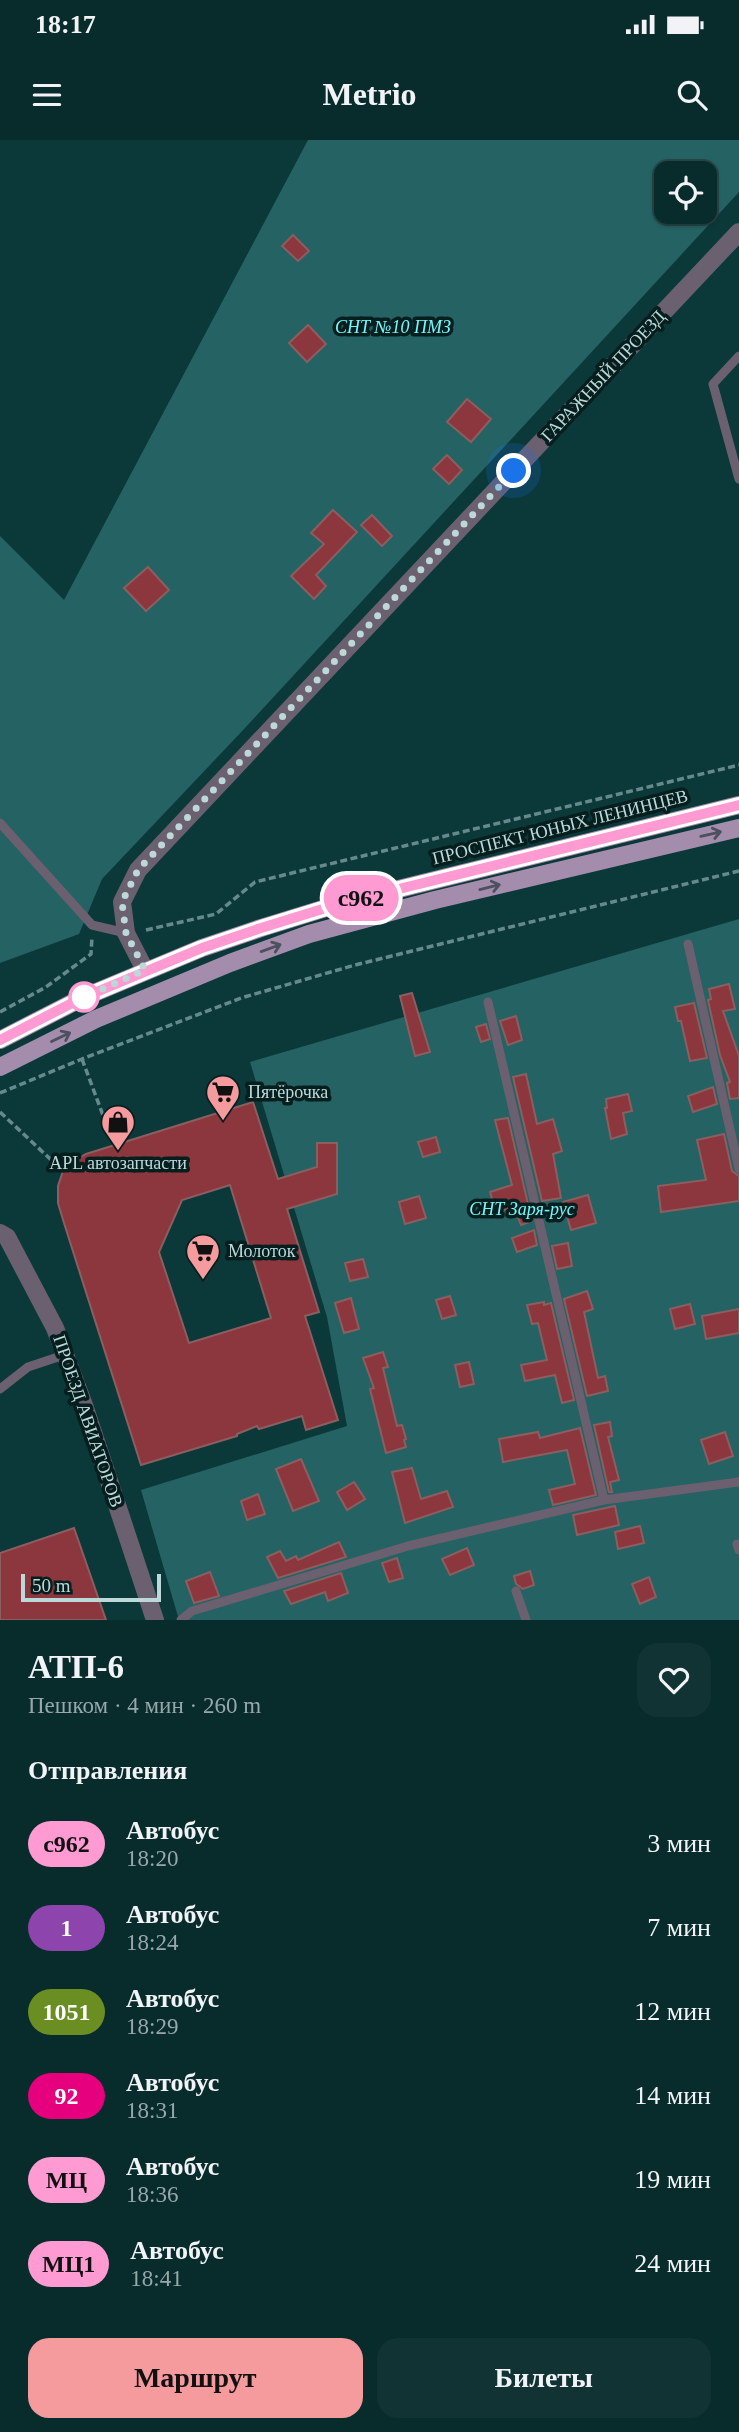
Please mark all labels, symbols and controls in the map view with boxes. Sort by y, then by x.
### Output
text: 18:17 [35,10,96,39]
icon: menu [28,76,66,114]
text: Metrio [322,76,417,112]
icon: search [673,76,711,114]
map controls [654,161,717,224]
button: locate [654,161,717,224]
street label: ГАРАЖНЫЙ ПРОЕЗД [537,306,669,446]
park label: СНТ №10 ПМЗ [335,317,451,337]
your location [496,453,531,488]
street label: ПРОСПЕКТ ЮНЫХ ЛЕНИНЦЕВ [430,786,690,868]
one-way arrow [699,827,722,840]
line badge: с962 [312,875,410,921]
one-way arrow [478,880,501,893]
text: с962 [338,885,384,911]
one-way arrow [259,941,281,953]
unlabelled marker [69,982,99,1012]
one-way arrow [50,1029,71,1043]
supermarket icon: Пятёрочка [204,1073,242,1122]
place label: Пятёрочка [248,1082,328,1102]
shop icon: APL автозапчасти [99,1103,137,1152]
place label: APL автозапчасти [49,1153,187,1173]
park label: СНТ Заря-рус [469,1199,575,1219]
supermarket icon: Молоток [184,1232,222,1281]
place label: Молоток [228,1241,296,1261]
street label: ПРОЕЗД АВИАТОРОВ [49,1332,127,1510]
scale bar [21,1571,161,1603]
text: 50 m [32,1575,71,1596]
button: heart [637,1643,711,1717]
text: АТП-6 [28,1649,124,1685]
text: Пешком · 4 мин · 260 m [28,1693,261,1718]
text: Отправления [28,1756,187,1785]
text: Автобус [126,1816,219,1845]
text: 3 мин [647,1829,711,1858]
text: с962 [43,1831,90,1857]
text: 18:20 [126,1846,178,1871]
text: Автобус [126,1900,219,1929]
text: 7 мин [647,1913,711,1942]
text: 1 [61,1915,73,1941]
text: 18:24 [126,1930,178,1955]
text: Автобус [126,1984,219,2013]
text: 12 мин [634,1997,711,2026]
text: 1051 [43,1999,91,2025]
text: 18:29 [126,2014,178,2039]
text: Автобус [126,2068,219,2097]
text: 14 мин [634,2081,711,2110]
text: 92 [55,2083,79,2109]
text: 18:31 [126,2098,178,2123]
text: Автобус [126,2152,219,2181]
text: 19 мин [634,2165,711,2194]
text: МЦ [46,2167,87,2193]
text: 18:36 [126,2182,178,2207]
text: Автобус [130,2236,224,2265]
text: 24 мин [634,2249,711,2278]
text: МЦ1 [42,2251,95,2277]
text: 18:41 [130,2266,183,2291]
button: Маршрут [28,2338,363,2418]
button: Билеты [377,2338,711,2418]

